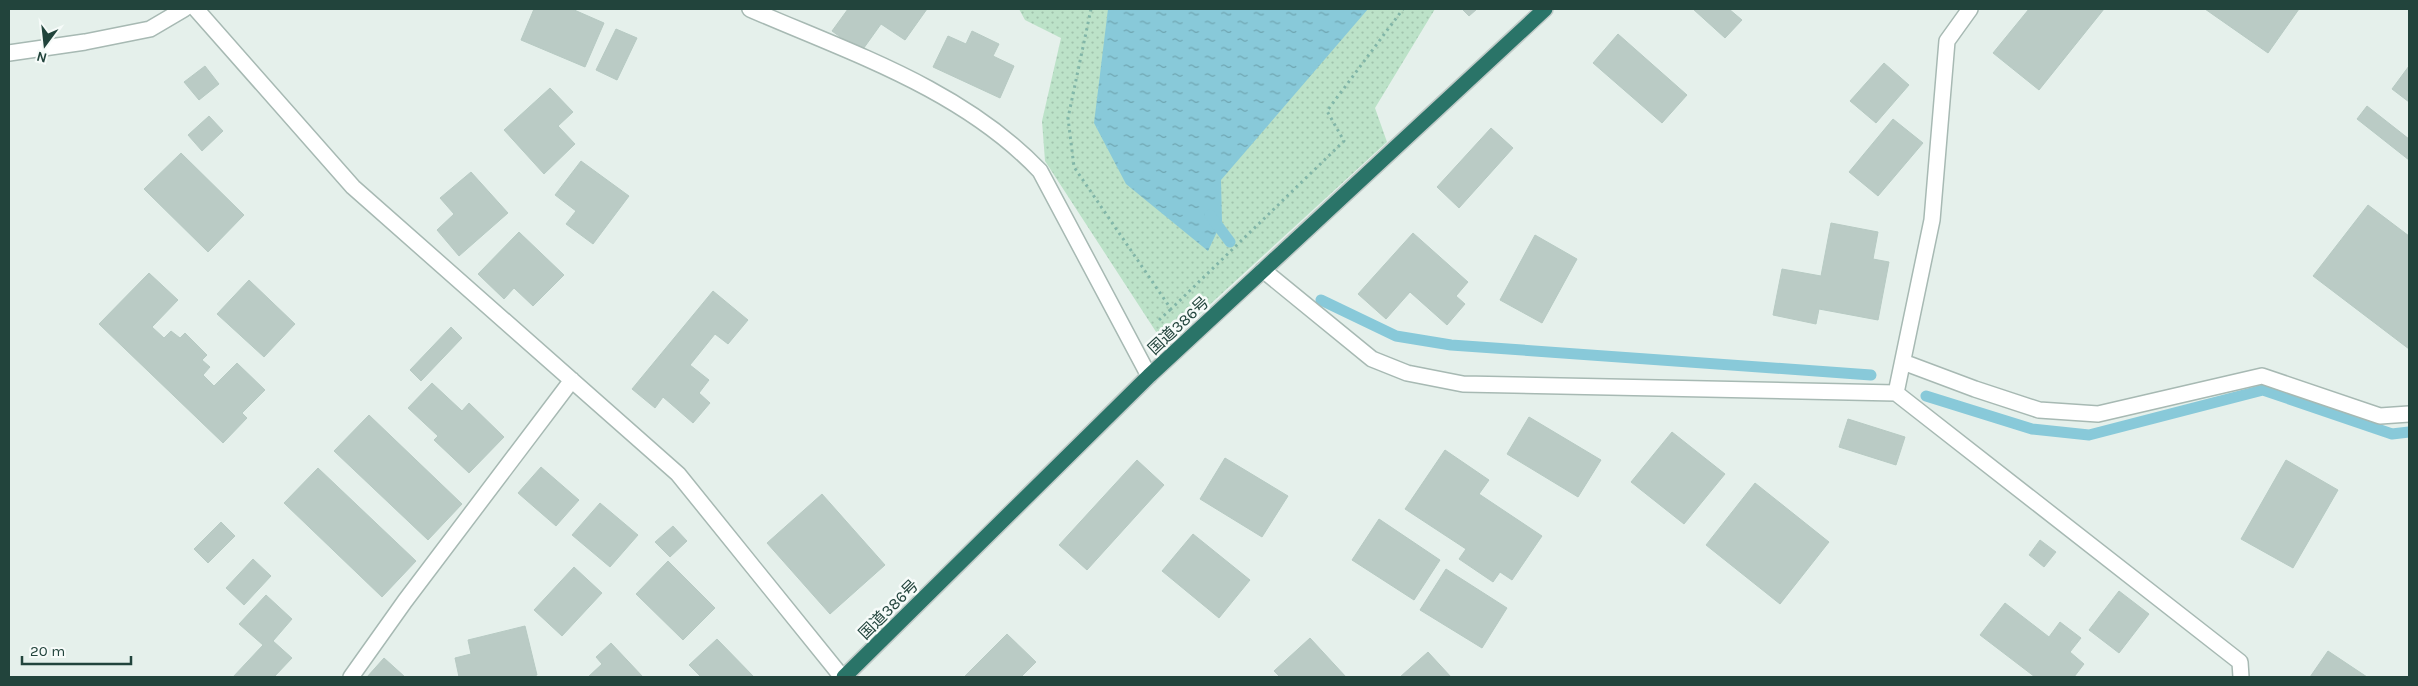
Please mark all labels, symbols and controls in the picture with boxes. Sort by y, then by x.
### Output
north arrow [20,20,70,70]
text: N [35,48,49,67]
street label: 国道386号 [1144,292,1213,358]
street label: 国道386号 [855,576,922,643]
scale bar [22,634,131,666]
text: 20 m [30,642,65,660]

